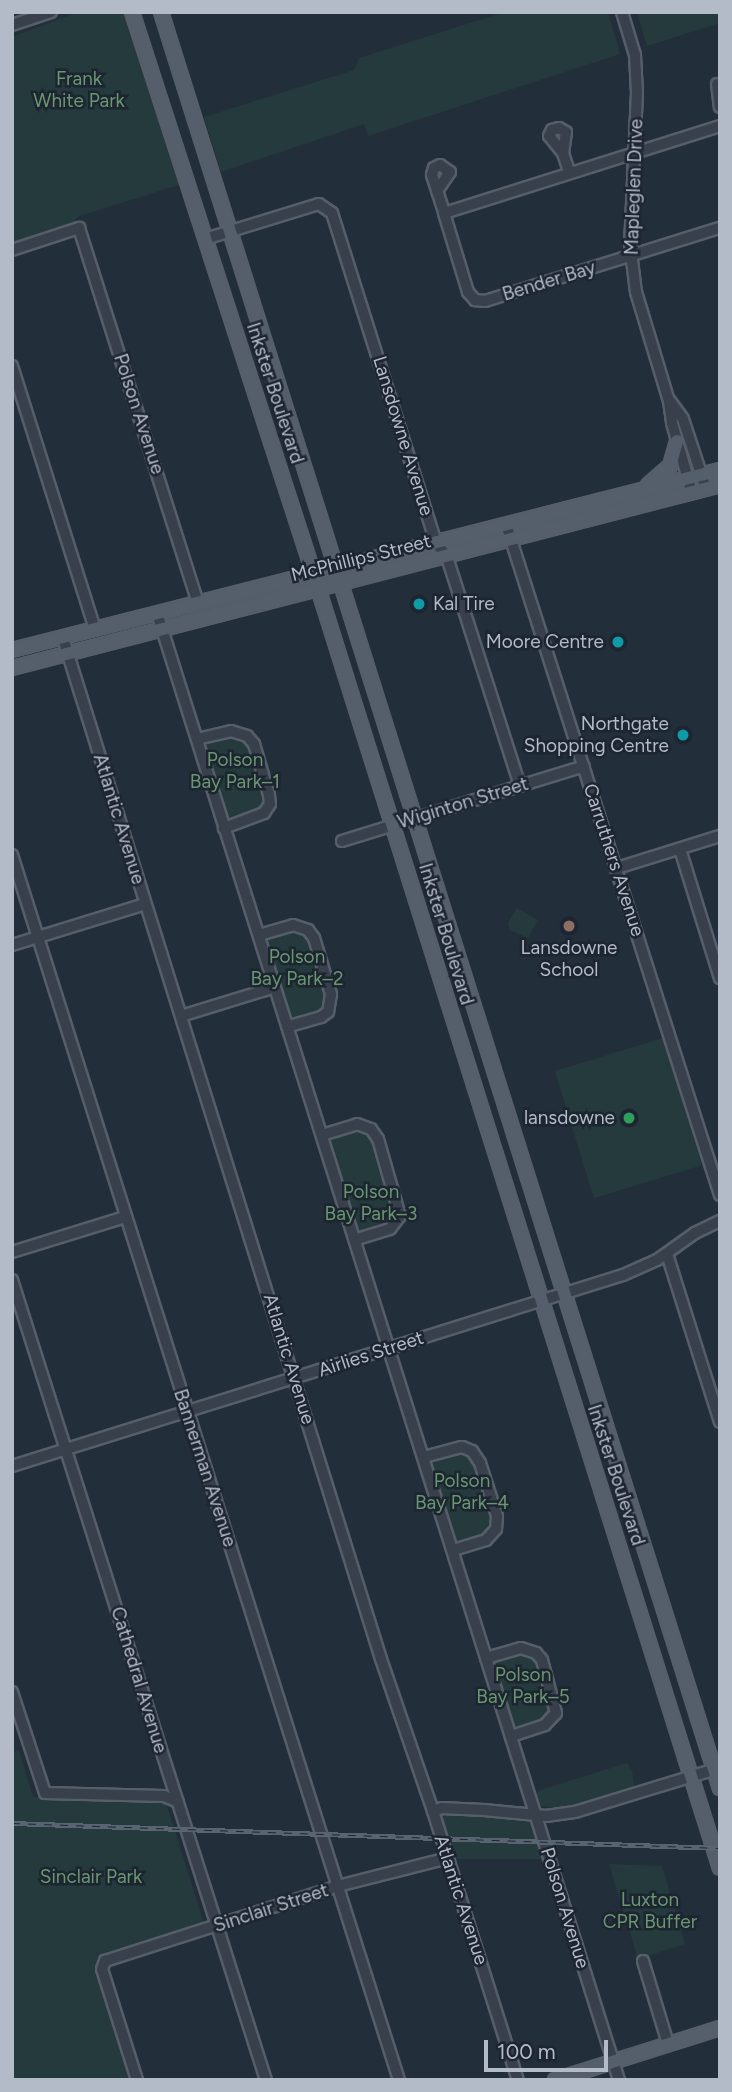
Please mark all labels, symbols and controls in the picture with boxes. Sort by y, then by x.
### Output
park label: Frank White Park [33,68,125,112]
street label: Mapleglen Drive [620,118,648,256]
street label: Bender Bay [500,256,598,306]
street label: Inkster Boulevard [241,320,309,466]
street label: Polson Avenue [109,351,169,477]
street label: Lansdowne Avenue [368,353,438,519]
street label: McPhillips Street [289,530,433,586]
place label: Kal Tire [433,593,495,615]
marker: Kal Tire [411,596,427,612]
place label: Moore Centre [486,631,604,653]
marker: Moore Centre [610,634,626,650]
place label: Northgate Shopping Centre [524,713,669,757]
marker: Northgate Shopping Centre [675,727,691,743]
park label: Polson Bay Park–1 [190,749,280,793]
street label: Atlantic Avenue [88,751,150,887]
street label: Wiginton Street [395,772,531,834]
street label: Carruthers Avenue [579,781,649,939]
street label: Inkster Boulevard [414,860,478,1008]
marker: Lansdowne School [561,918,577,934]
place label: Lansdowne School [521,937,617,981]
park label: Polson Bay Park–2 [250,946,344,990]
place label: lansdowne [524,1107,615,1129]
marker: lansdowne [621,1110,637,1126]
park label: Polson Bay Park–3 [325,1181,417,1225]
street label: Atlantic Avenue [258,1291,320,1427]
street label: Airlies Street [315,1326,427,1382]
street label: Bannerman Avenue [169,1386,241,1550]
street label: Inkster Boulevard [582,1402,650,1548]
park label: Polson Bay Park–4 [415,1470,509,1514]
street label: Cathedral Avenue [106,1604,172,1756]
park label: Polson Bay Park–5 [476,1664,570,1708]
street label: Atlantic Avenue [429,1832,493,1968]
street label: Polson Avenue [536,1845,594,1971]
park label: Sinclair Park [40,1866,142,1888]
street label: Sinclair Street [211,1879,331,1937]
park label: Luxton CPR Buffer [603,1889,697,1933]
scale bar [487,2025,611,2070]
text: 100 m [497,2039,556,2064]

